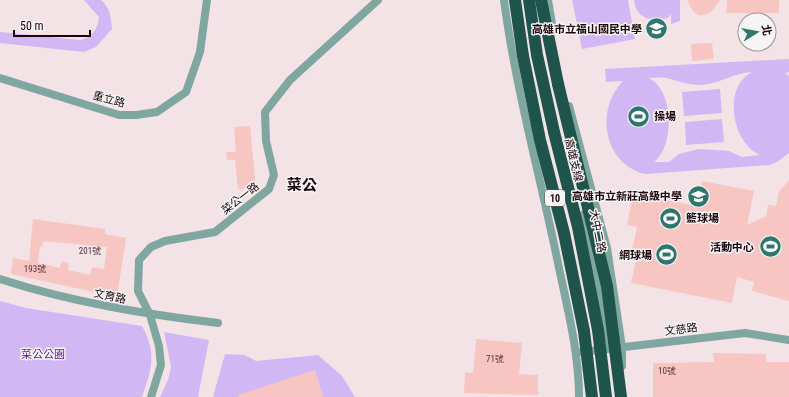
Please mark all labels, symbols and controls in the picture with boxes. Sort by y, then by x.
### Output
scale bar [14,12,90,38]
north arrow [737,12,777,52]
school or university icon: 高雄市立福山國民中學 [644,16,670,42]
text: 50 m [20,19,44,33]
place label: 高雄市立福山國民中學 [532,23,642,36]
text: 北 [759,24,774,37]
street label: 重立路 [91,89,126,110]
sports icon: 操場 [625,103,651,129]
place label: 操場 [654,110,676,123]
street label: 高雄支線 [562,137,585,183]
district label: 菜公 [287,176,317,194]
street label: 菜公一路 [219,180,262,217]
school or university icon: 高雄市立新莊高級中學 [685,183,711,209]
road number: 10 [545,190,565,206]
place label: 高雄市立新莊高級中學 [572,190,682,203]
sports icon: 籃球場 [658,205,684,231]
street label: 大中二路 [587,208,608,254]
place label: 籃球場 [686,212,719,225]
sports icon: 活動中心 [757,234,783,260]
place label: 活動中心 [710,241,754,254]
sports icon: 網球場 [654,242,680,268]
house number: 201號 [79,246,101,256]
place label: 網球場 [619,249,652,262]
house number: 193號 [24,264,46,274]
street label: 文育路 [92,287,127,306]
street label: 文慈路 [664,321,698,338]
park label: 菜公公園 [21,348,65,361]
house number: 71號 [486,354,504,364]
house number: 10號 [658,366,676,376]

